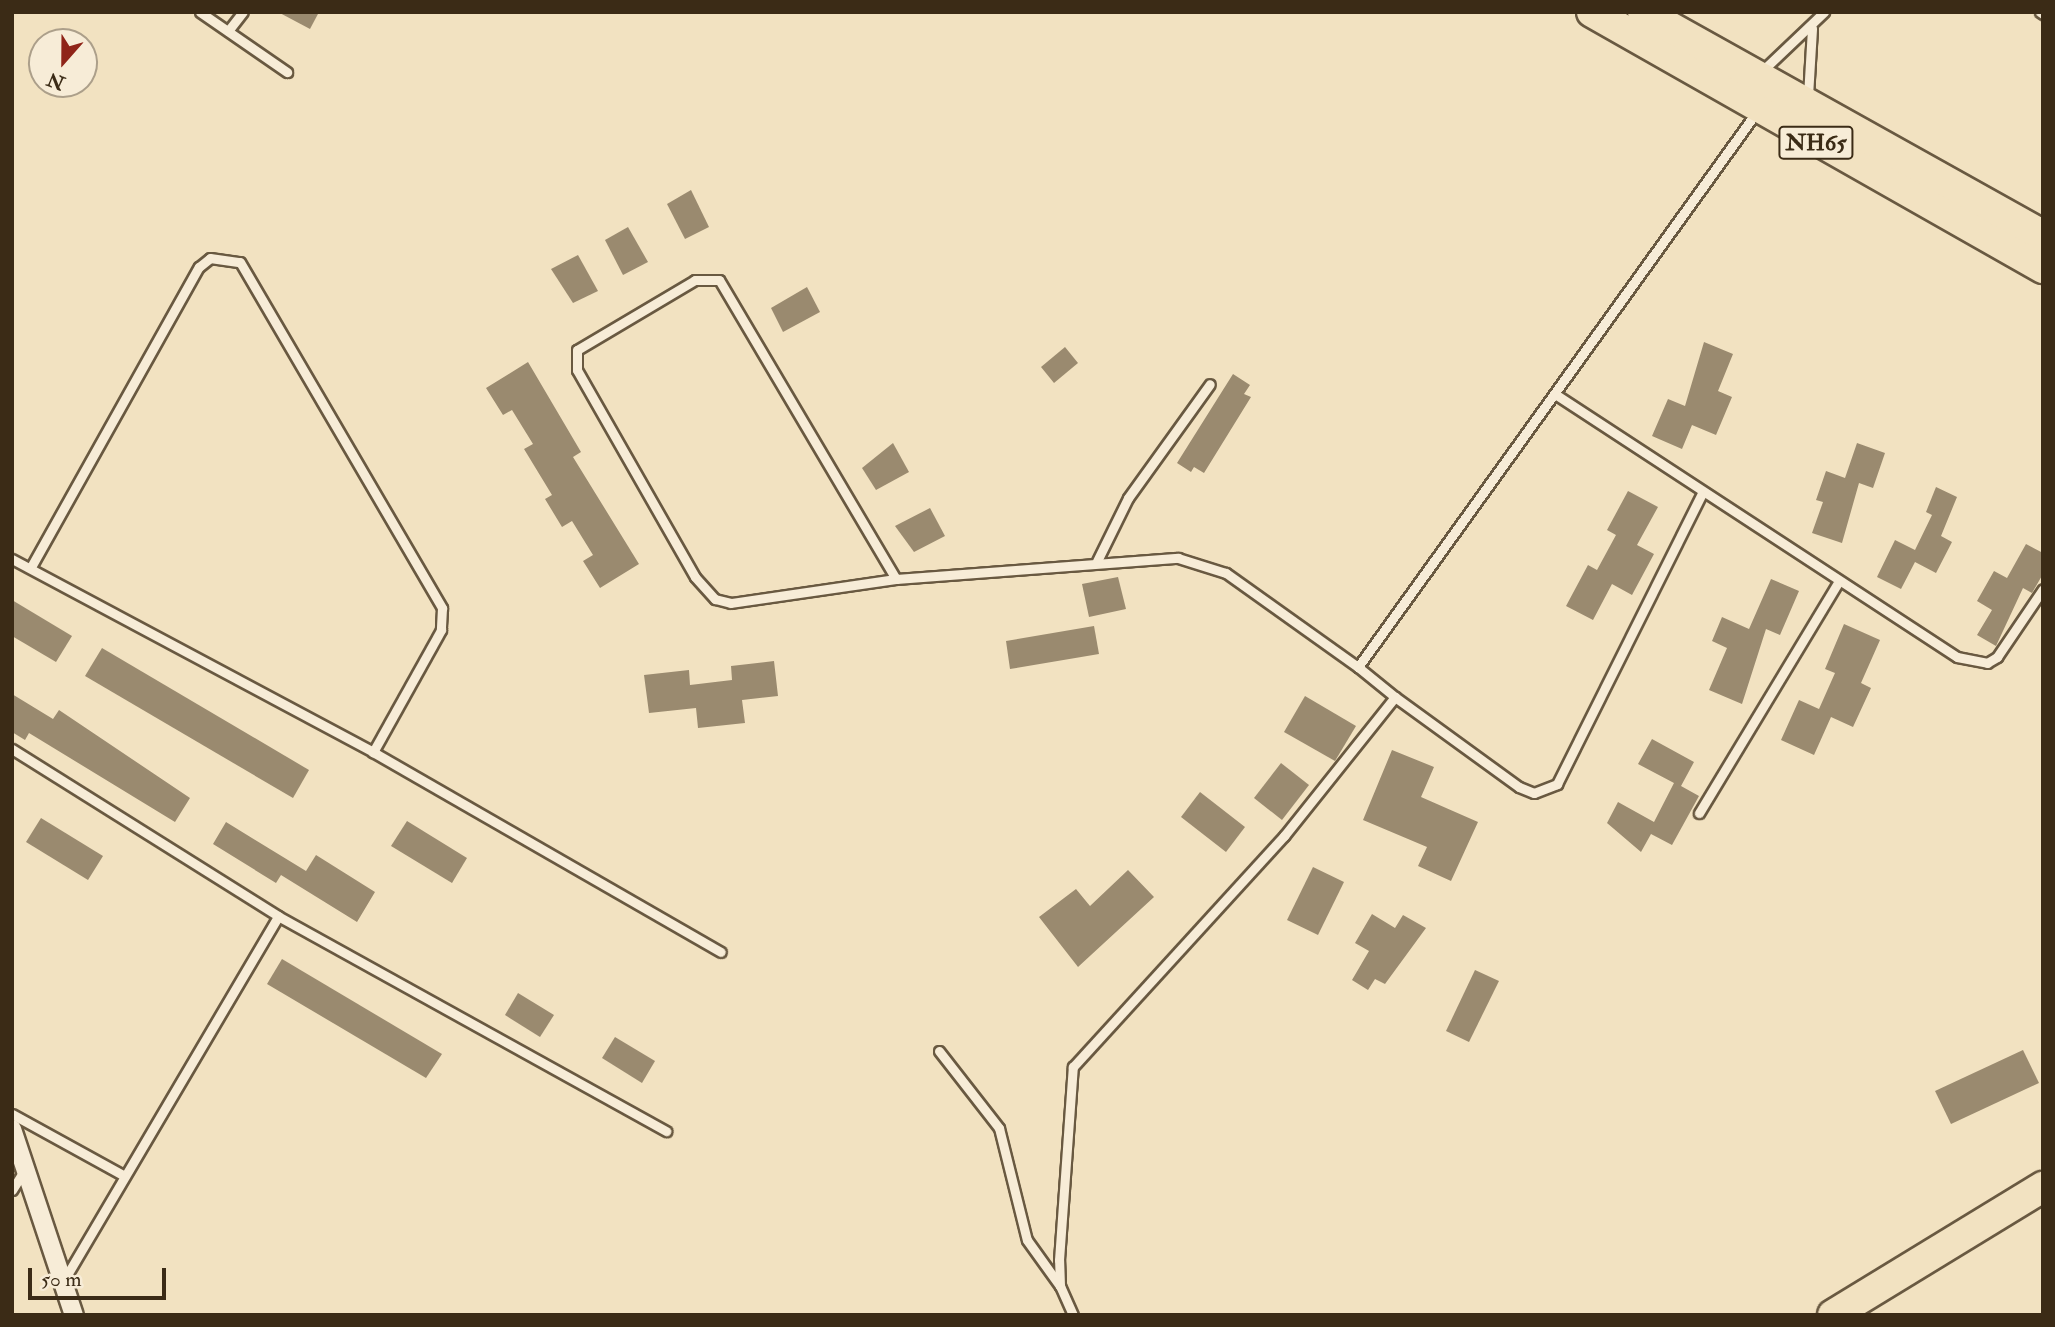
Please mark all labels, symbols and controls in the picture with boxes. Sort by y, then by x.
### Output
north arrow [28,28,98,98]
text: N [44,66,68,95]
road number: NH65 [1778,124,1854,162]
scale bar [32,1254,170,1298]
text: 50 m [41,1266,82,1293]

